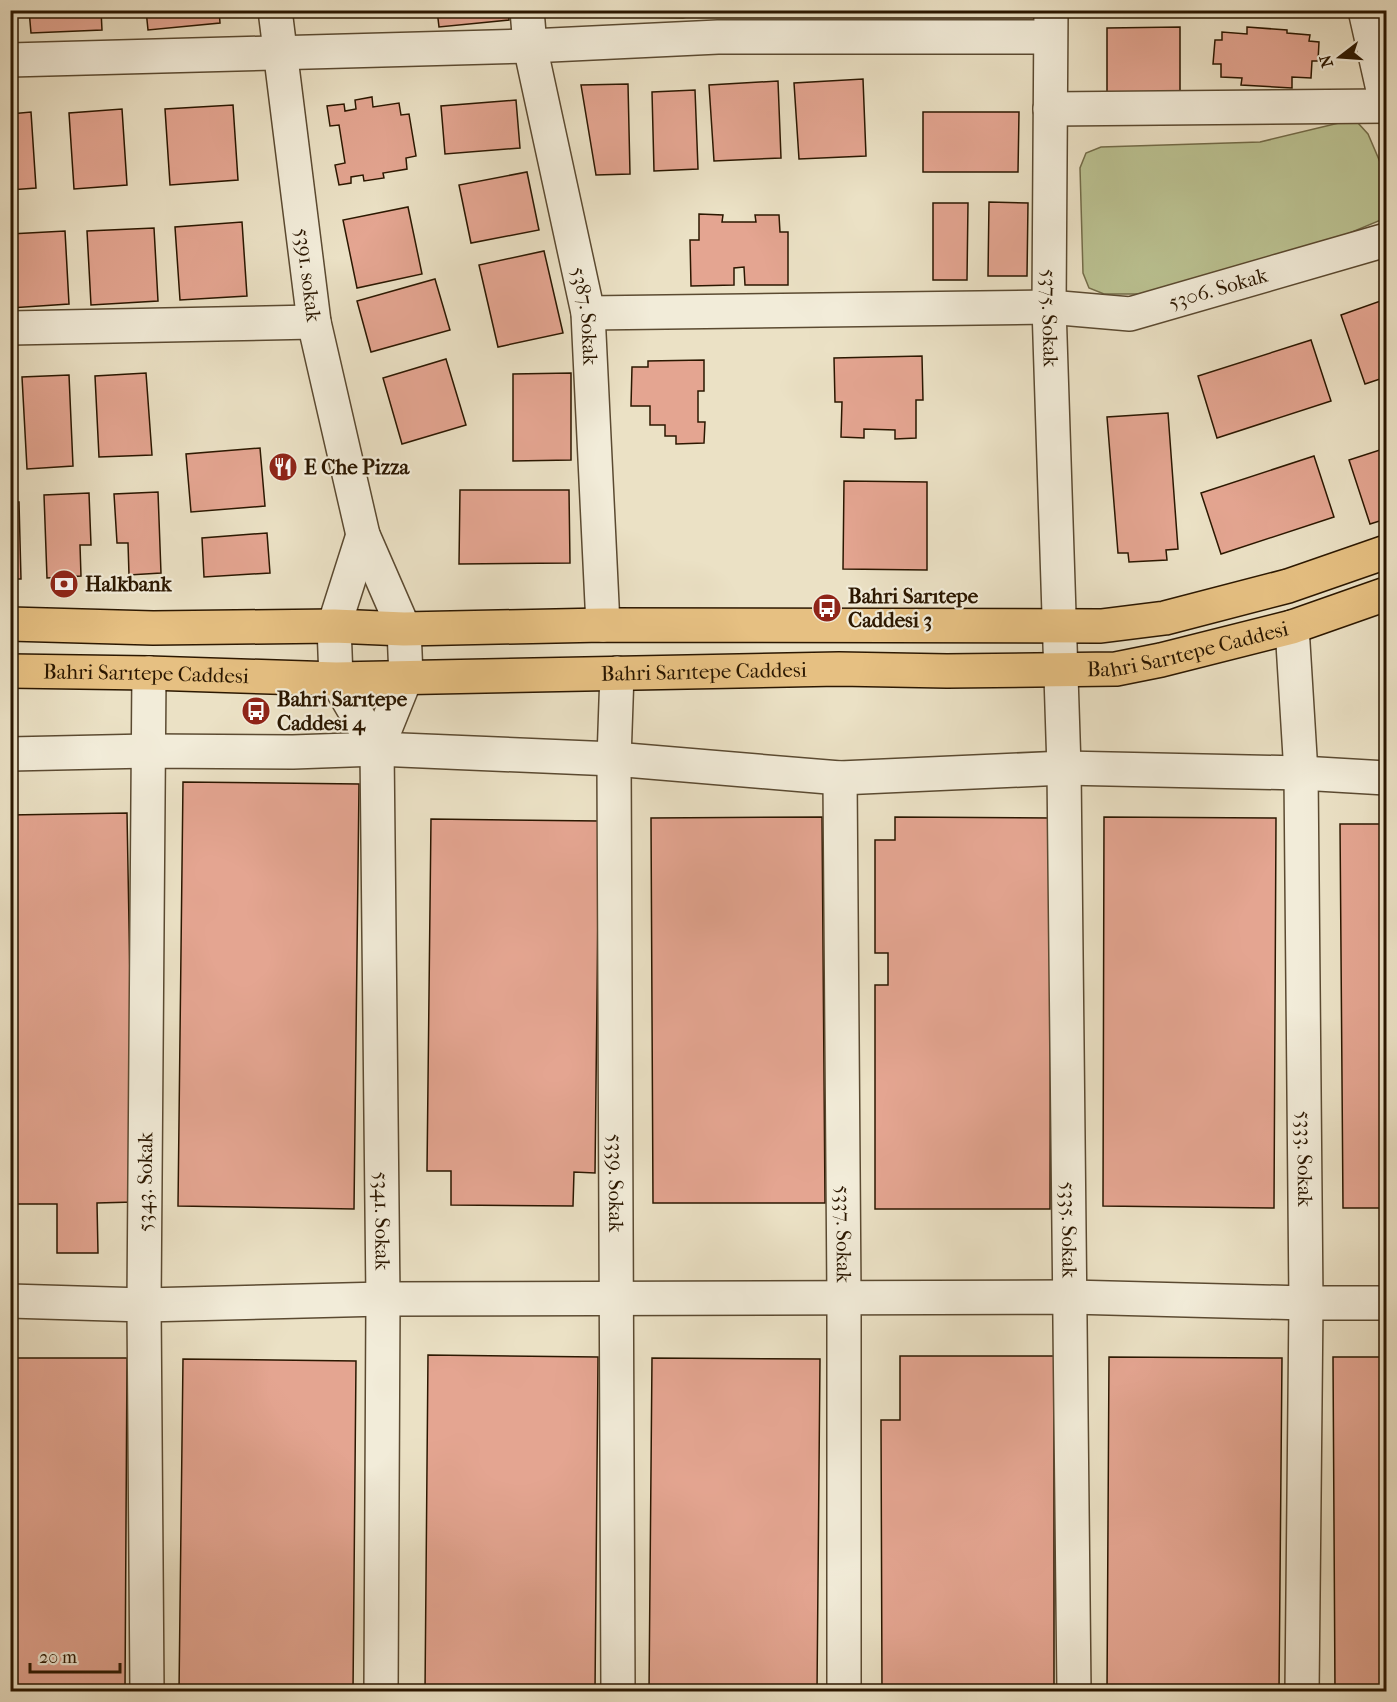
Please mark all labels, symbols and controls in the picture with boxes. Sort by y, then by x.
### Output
north arrow [1310,27,1370,87]
text: N [1315,52,1337,70]
street label: 5391. sokak [290,227,326,323]
street label: 5306. Sokak [1166,263,1271,314]
street label: 5387. Sokak [566,265,603,366]
street label: 5375. Sokak [1037,269,1063,368]
restaurant icon: E Che Pizza [267,451,299,483]
place label: E Che Pizza [304,455,410,479]
bank icon: Halkbank [48,568,80,600]
place label: Halkbank [85,572,173,596]
place label: Bahri Sarıtepe Caddesi 3 [848,584,979,632]
bus stop icon: Bahri Sarıtepe Caddesi 3 [811,592,843,624]
street label: Bahri Sarıtepe Caddesi [1087,616,1291,682]
street label: Bahri Sarıtepe Caddesi [601,658,807,686]
street label: Bahri Sarıtepe Caddesi [43,659,249,688]
place label: Bahri Sarıtepe Caddesi 4 [277,687,408,736]
bus stop icon: Bahri Sarıtepe Caddesi 4 [240,695,272,727]
street label: 5333. Sokak [1292,1110,1317,1207]
street label: 5343. Sokak [133,1132,157,1232]
street label: 5339. Sokak [604,1134,628,1232]
street label: 5341. Sokak [370,1171,395,1270]
street label: 5335. Sokak [1056,1181,1082,1278]
street label: 5337. Sokak [831,1185,856,1283]
scale bar [30,1636,120,1674]
text: 20 m [39,1647,77,1668]

